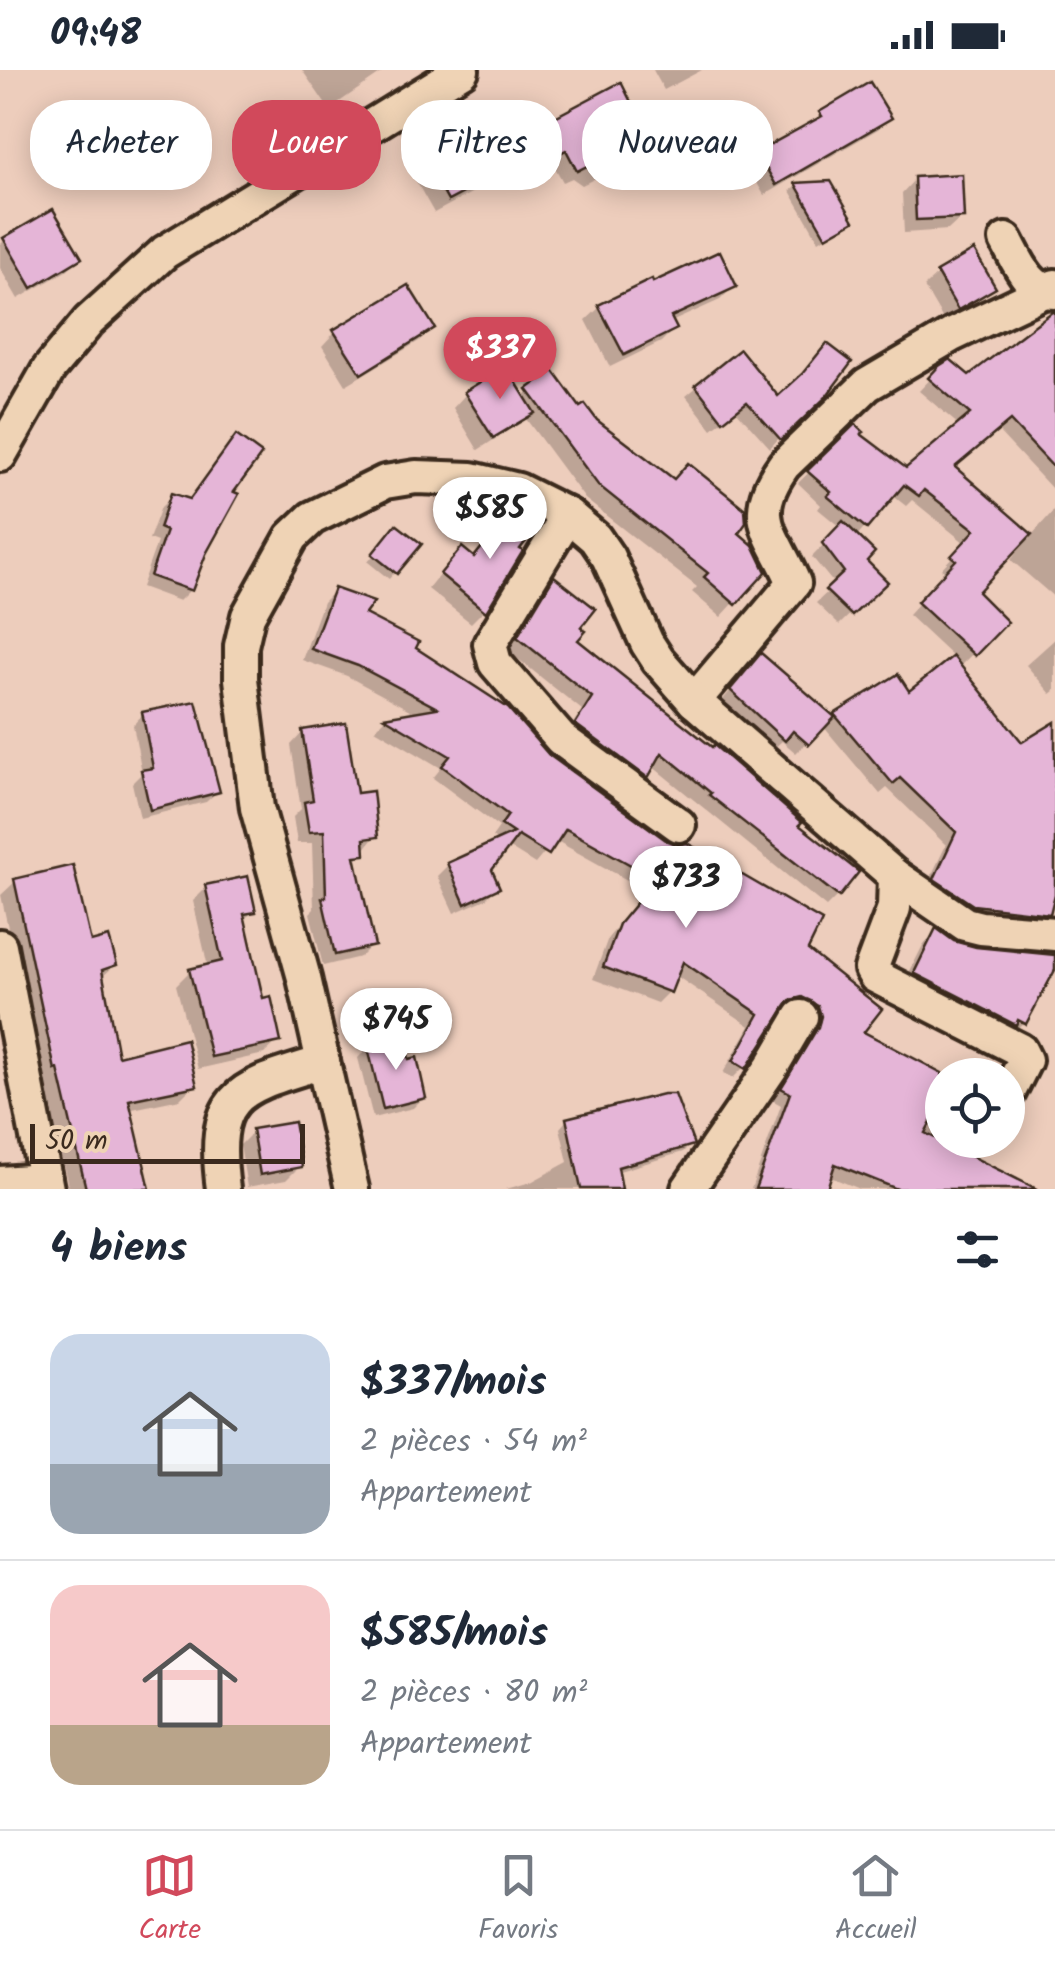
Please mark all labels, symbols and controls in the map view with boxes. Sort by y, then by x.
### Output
text: 09:48 [50,5,141,65]
chip: Acheter [30,100,212,190]
chip: Louer [232,100,381,190]
chip: Filtres [401,100,562,190]
chip: Nouveau [582,100,773,190]
pin: $337 [441,317,559,402]
text: $337 [465,324,535,375]
pin: $585 [431,477,549,562]
text: $585 [455,484,525,535]
pin: $733 [627,846,745,931]
text: $733 [651,853,721,904]
pin: $745 [337,988,455,1073]
text: $745 [362,995,430,1046]
map controls [925,1058,1025,1158]
button: locate [925,1058,1025,1158]
scale bar [30,1119,305,1164]
text: 50 m [45,1119,108,1164]
text: 4 biens [50,1216,187,1283]
icon: filters [950,1222,1005,1277]
text: $337/mois [360,1350,547,1417]
icon: home [130,1374,250,1494]
text: 2 pièces · 54 m² [360,1417,587,1468]
text: Appartement [360,1468,532,1519]
text: $585/mois [360,1601,548,1668]
icon: home [130,1625,250,1745]
text: 2 pièces · 80 m² [360,1668,587,1719]
text: Appartement [360,1719,532,1770]
tab: Carte [138,1848,201,1953]
tab: Favoris [478,1848,558,1953]
tab: Accueil [835,1848,917,1953]

